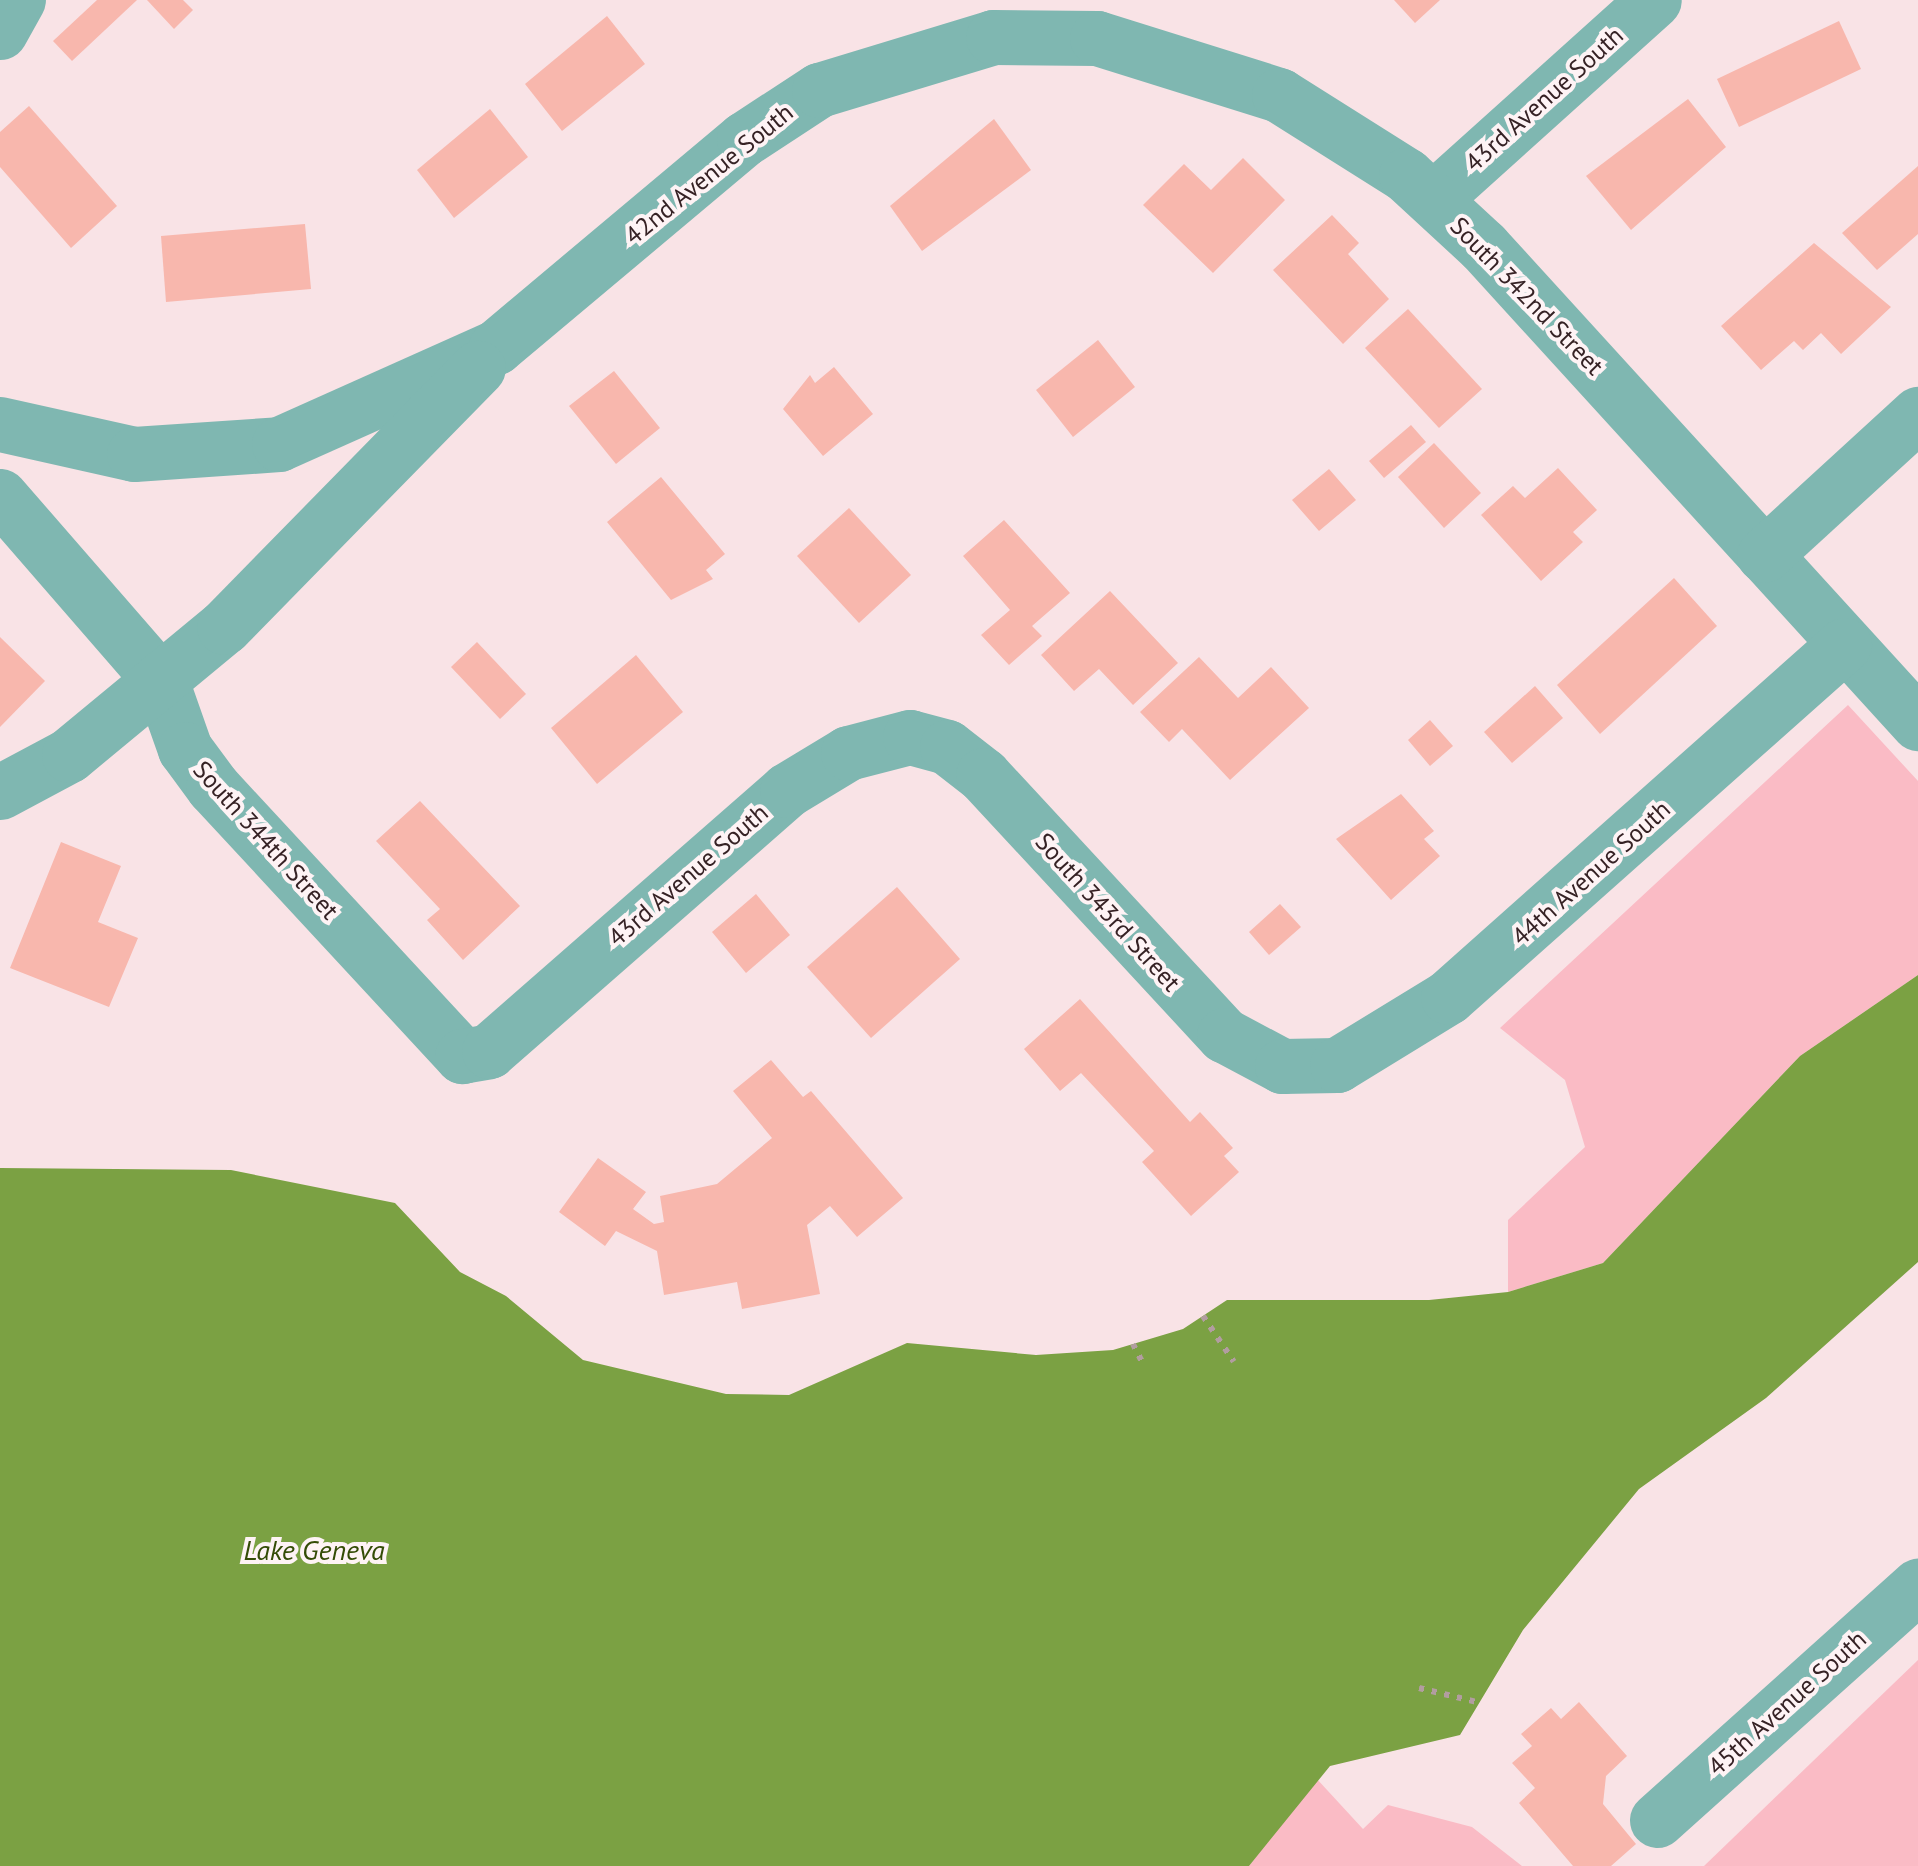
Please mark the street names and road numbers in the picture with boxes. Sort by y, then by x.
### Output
street label: 43rd Avenue South [1459,20,1629,178]
street label: 42nd Avenue South [619,97,799,251]
street label: South 342nd Street [1444,211,1610,381]
street label: South 344th Street [187,755,345,925]
street label: 44th Avenue South [1505,794,1677,952]
street label: 43rd Avenue South [602,797,774,953]
street label: South 343rd Street [1029,827,1187,997]
street label: 45th Avenue South [1701,1624,1873,1782]

